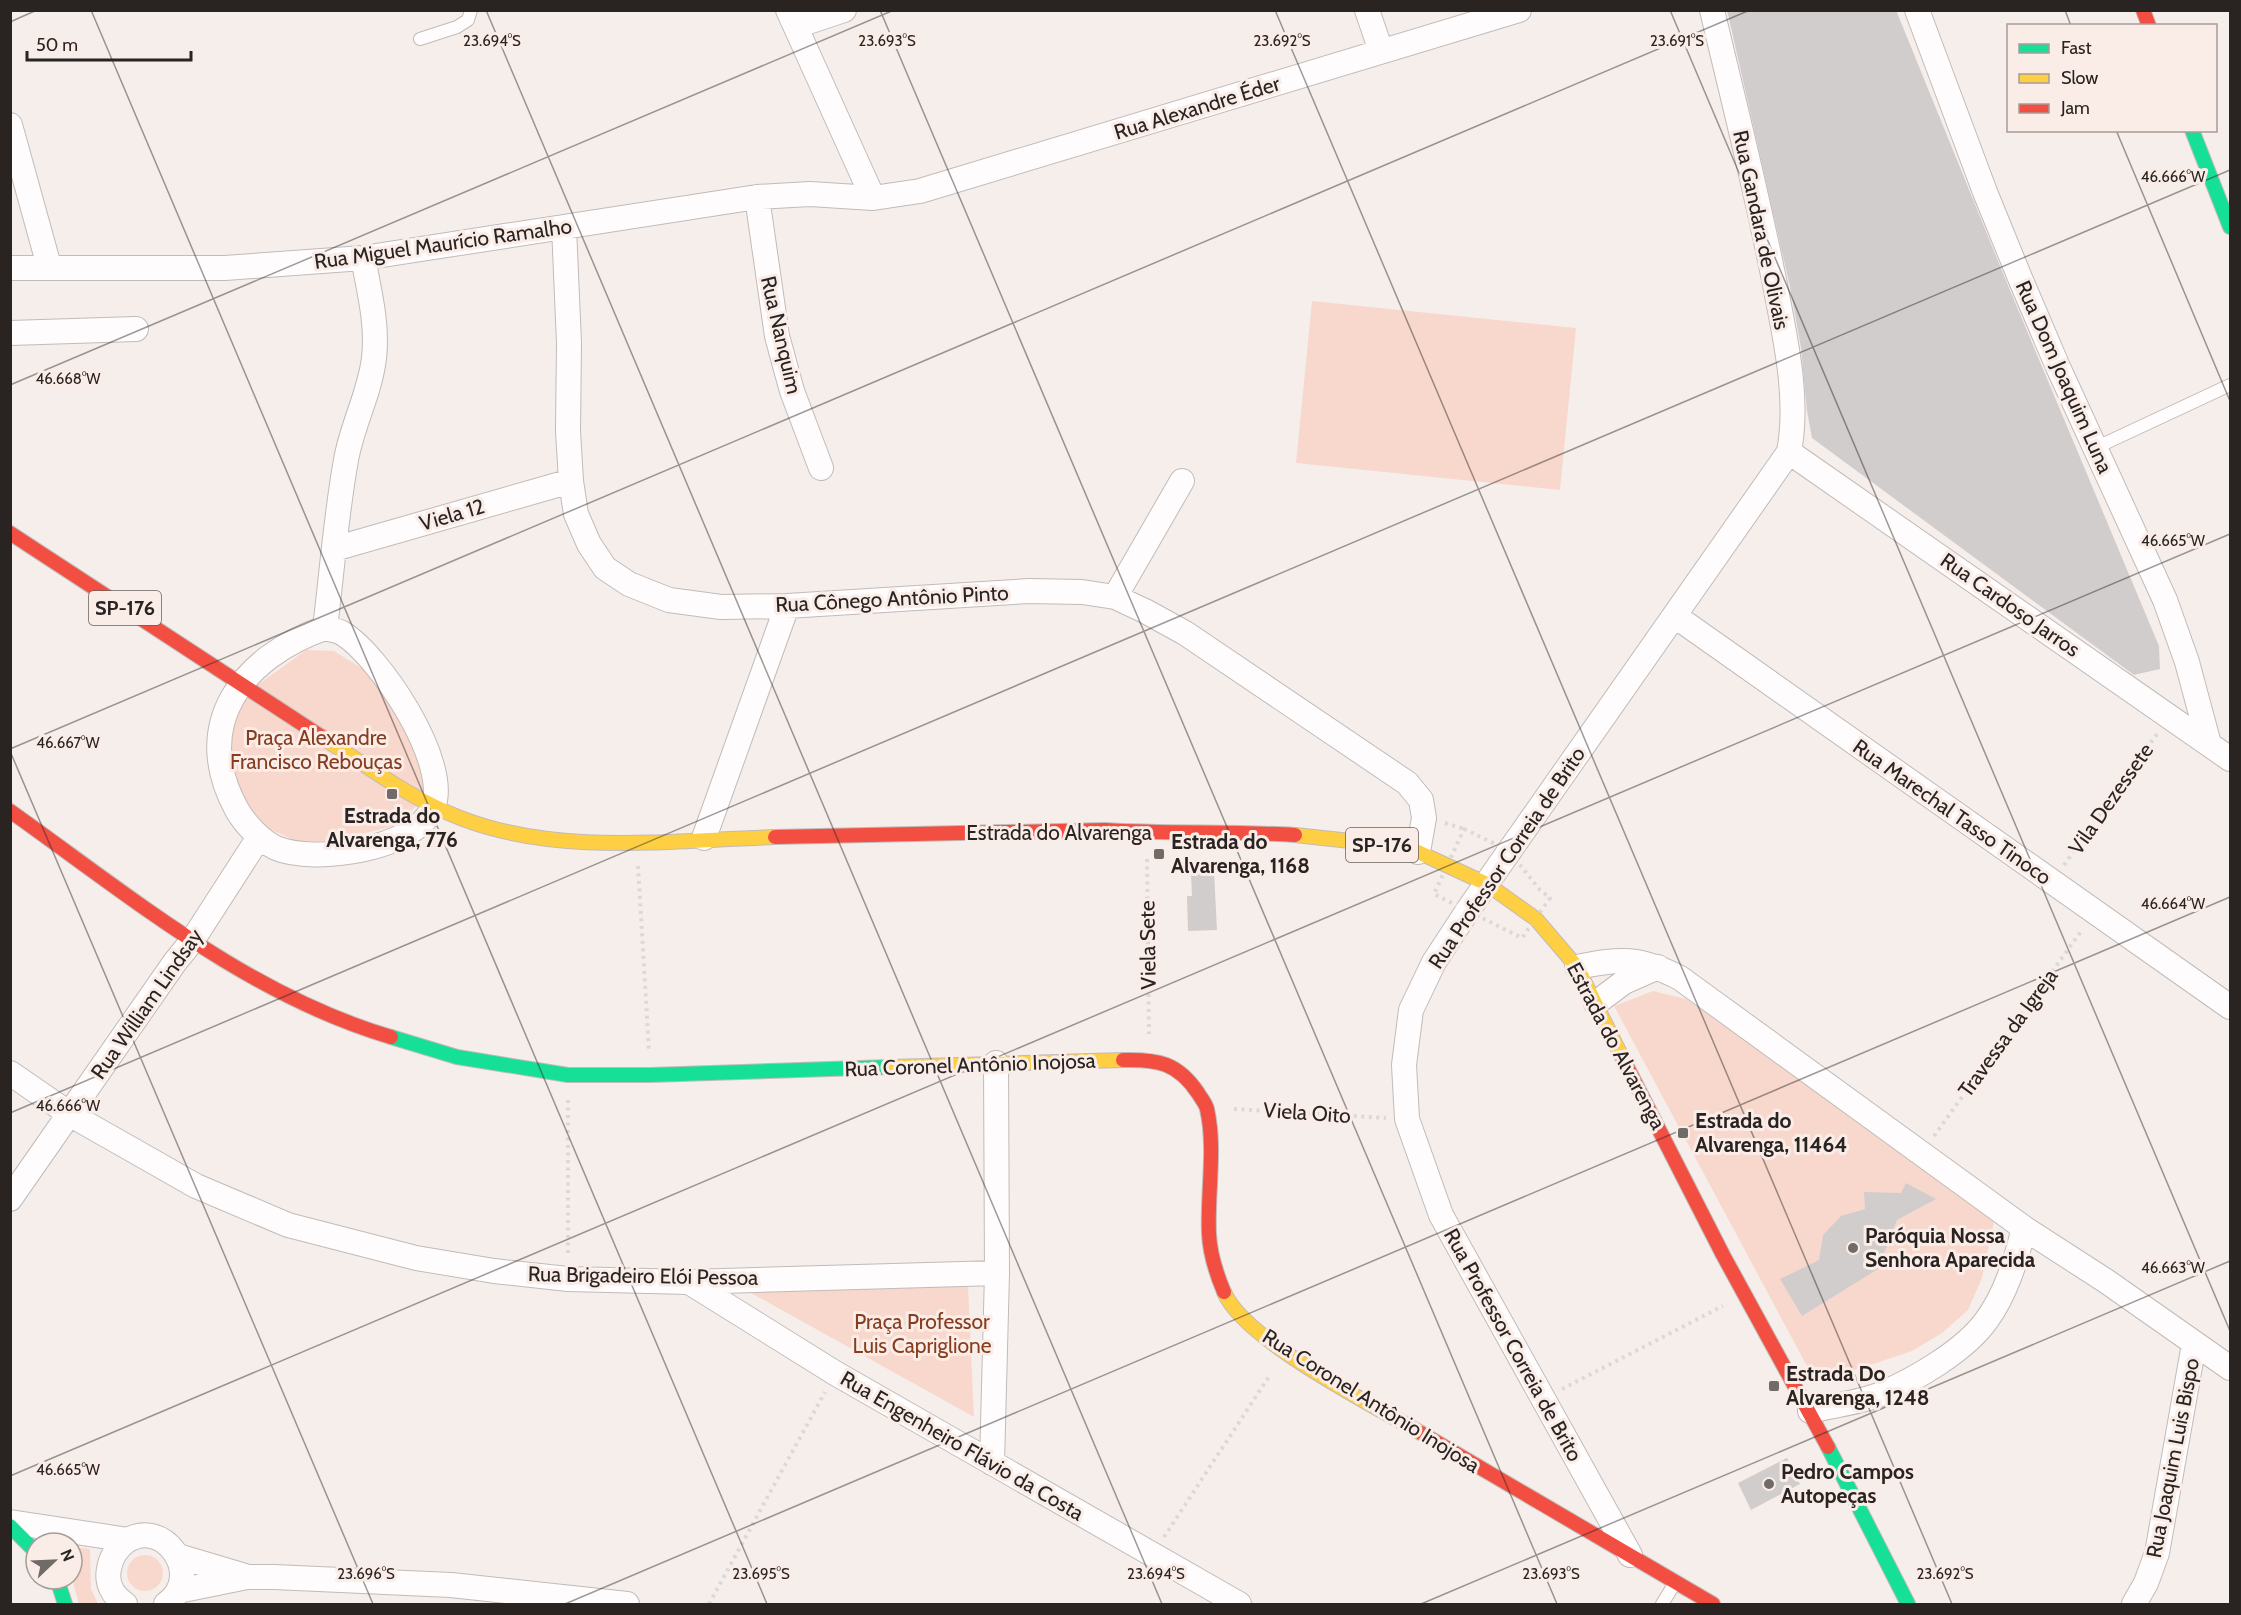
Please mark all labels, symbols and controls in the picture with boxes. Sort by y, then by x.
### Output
scale bar [27,24,190,62]
legend [2007,24,2217,132]
text: 23.694°S [463,32,521,50]
text: 23.693°S [858,32,916,50]
text: 23.692°S [1253,32,1311,50]
text: 23.691°S [1650,32,1704,50]
text: 50 m [36,34,78,56]
text: Fast [2061,37,2092,59]
text: Slow [2061,67,2098,89]
street label: Rua Alexandre Éder [1111,70,1283,145]
text: Jam [2060,97,2090,119]
street label: Rua Gandara de Olivais [1728,128,1795,332]
text: 46.666°W [2141,168,2206,186]
street label: Rua Miguel Maurício Ramalho [313,213,573,274]
street label: Rua Nanquim [756,274,807,396]
street label: Rua Dom Joaquim Luna [2011,277,2118,477]
text: 46.668°W [36,370,101,388]
street label: Viela 12 [416,493,487,536]
text: 46.665°W [2141,532,2206,550]
street label: Rua Cardoso Jarros [1936,547,2085,662]
street label: Rua Cônego Antônio Pinto [775,580,1009,617]
road number: SP-176 [89,591,161,625]
park label: Praça Alexandre Francisco Rebouças [230,725,402,774]
text: 46.667°W [36,734,100,752]
street label: Rua Marechal Tasso Tinoco [1848,734,2056,890]
street label: Vila Dezessete [2063,738,2158,859]
street label: Rua Professor Correia de Brito [1423,742,1590,973]
marker: Estrada do Alvarenga, 776 [385,787,399,801]
place label: Estrada do Alvarenga, 776 [326,803,458,852]
street label: Estrada do Alvarenga [966,820,1152,845]
road number: SP-176 [1346,828,1418,862]
place label: Estrada do Alvarenga, 1168 [1171,829,1310,878]
marker: Estrada do Alvarenga, 1168 [1152,847,1166,861]
text: 46.664°W [2141,895,2206,913]
street label: Viela Sete [1134,900,1161,990]
street label: Rua William Lindsay [85,924,208,1084]
street label: Estrada do Alvarenga [1562,958,1671,1134]
street label: Travessa da Igreja [1953,964,2063,1102]
street label: Rua Coronel Antônio Inojosa [844,1048,1096,1082]
text: 46.666°W [36,1097,101,1115]
street label: Viela Oito [1262,1097,1352,1128]
place label: Estrada do Alvarenga, 11464 [1695,1108,1847,1157]
marker: Estrada do Alvarenga, 11464 [1676,1126,1690,1140]
place label: Paróquia Nossa Senhora Aparecida [1865,1223,2036,1272]
street label: Rua Professor Correia de Brito [1439,1224,1588,1465]
marker: Paróquia Nossa Senhora Aparecida [1846,1241,1860,1255]
text: 46.663°W [2141,1259,2206,1277]
street label: Rua Brigadeiro Elói Pessoa [528,1261,758,1290]
park label: Praça Professor Luis Capriglione [853,1309,992,1358]
street label: Rua Coronel Antônio Inojosa [1258,1323,1484,1479]
street label: Rua Joaquim Luis Bispo [2141,1356,2204,1560]
place label: Estrada Do Alvarenga, 1248 [1786,1361,1929,1410]
street label: Rua Engenheiro Flávio da Costa [836,1366,1088,1526]
marker: Estrada Do Alvarenga, 1248 [1767,1379,1781,1393]
place label: Pedro Campos Autopeças [1781,1459,1914,1508]
text: 46.665°W [36,1461,101,1479]
marker: Pedro Campos Autopeças [1762,1477,1776,1491]
north arrow [24,1531,84,1591]
text: N [56,1546,78,1564]
text: 23.696°S [337,1565,395,1583]
text: 23.695°S [732,1565,790,1583]
text: 23.694°S [1127,1565,1185,1583]
text: 23.693°S [1522,1565,1580,1583]
text: 23.692°S [1916,1565,1974,1583]

